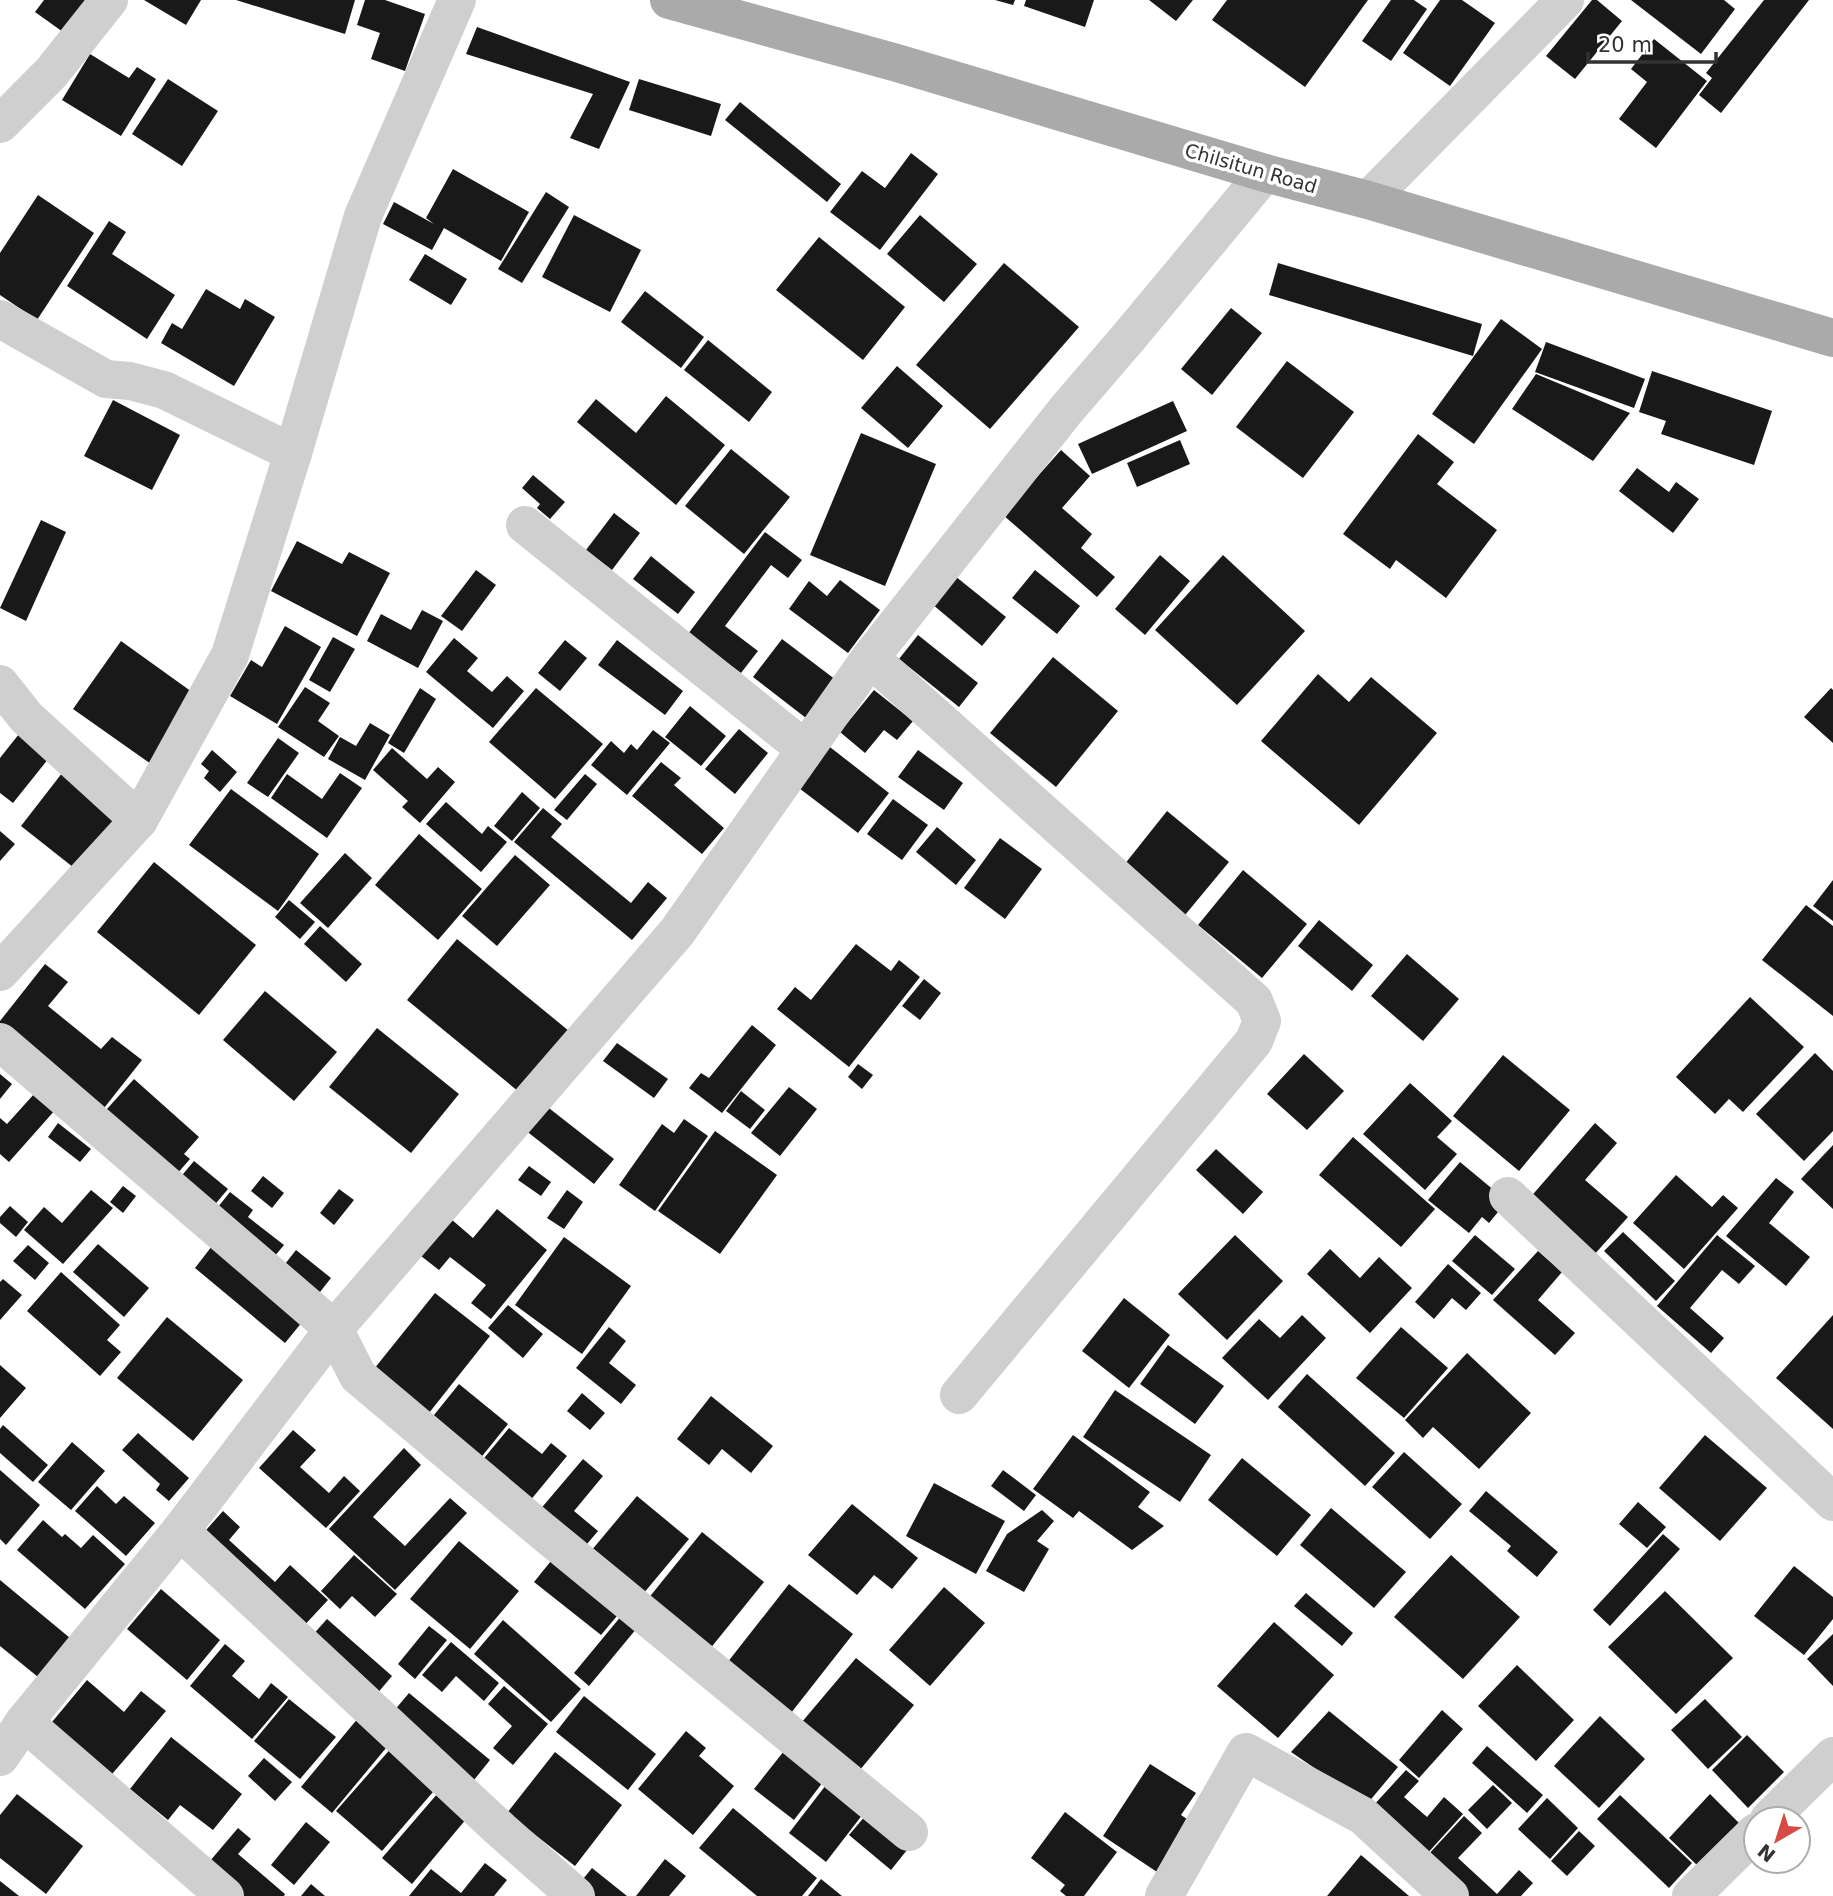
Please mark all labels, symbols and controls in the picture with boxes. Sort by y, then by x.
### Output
scale bar [1588,21,1716,65]
text: 20 m [1598,33,1652,57]
street label: Chilsitun Road [1182,139,1320,197]
north arrow [1742,1805,1812,1875]
text: N [1753,1840,1779,1867]

